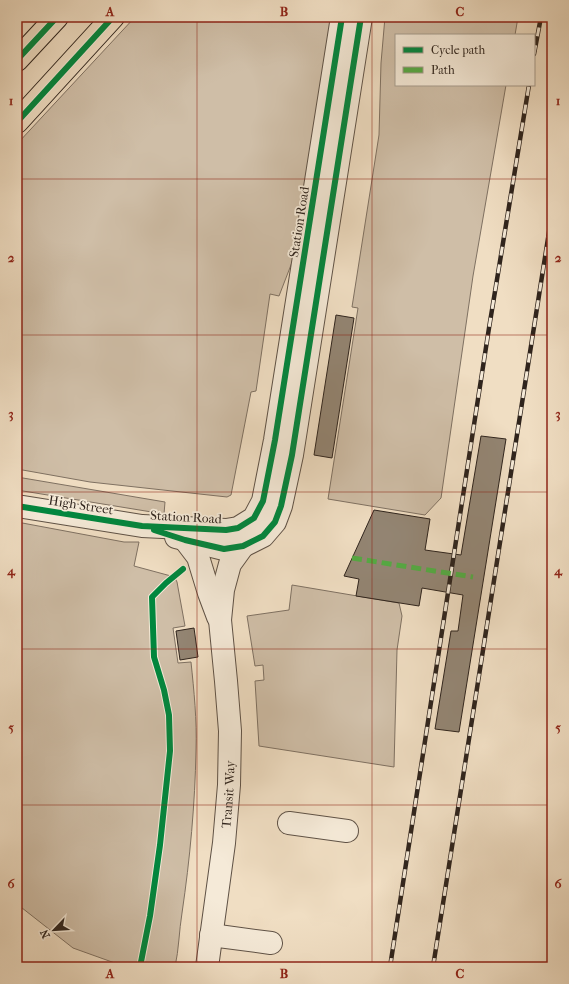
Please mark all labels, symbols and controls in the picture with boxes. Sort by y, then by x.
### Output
text: A [105,4,115,19]
text: B [280,4,289,19]
text: C [456,4,465,19]
legend [395,34,535,86]
text: Cycle path [431,43,486,57]
text: Path [431,63,455,77]
text: 1 [9,93,14,108]
text: 1 [556,93,561,108]
street label: Station Road [286,185,312,258]
text: 2 [8,250,15,265]
text: 2 [555,250,562,265]
text: 3 [8,406,14,422]
text: 3 [555,406,561,422]
street label: High Street [48,492,115,518]
street label: Station Road [150,508,223,526]
text: 4 [6,563,16,579]
text: 4 [553,563,563,579]
text: 5 [8,720,14,735]
text: 5 [555,720,561,735]
street label: Transit Way [218,759,237,829]
text: 6 [7,876,15,891]
text: 6 [554,876,562,891]
north arrow [34,910,74,950]
text: N [37,927,53,941]
text: A [105,966,115,981]
text: B [280,966,289,981]
text: C [456,966,465,981]

